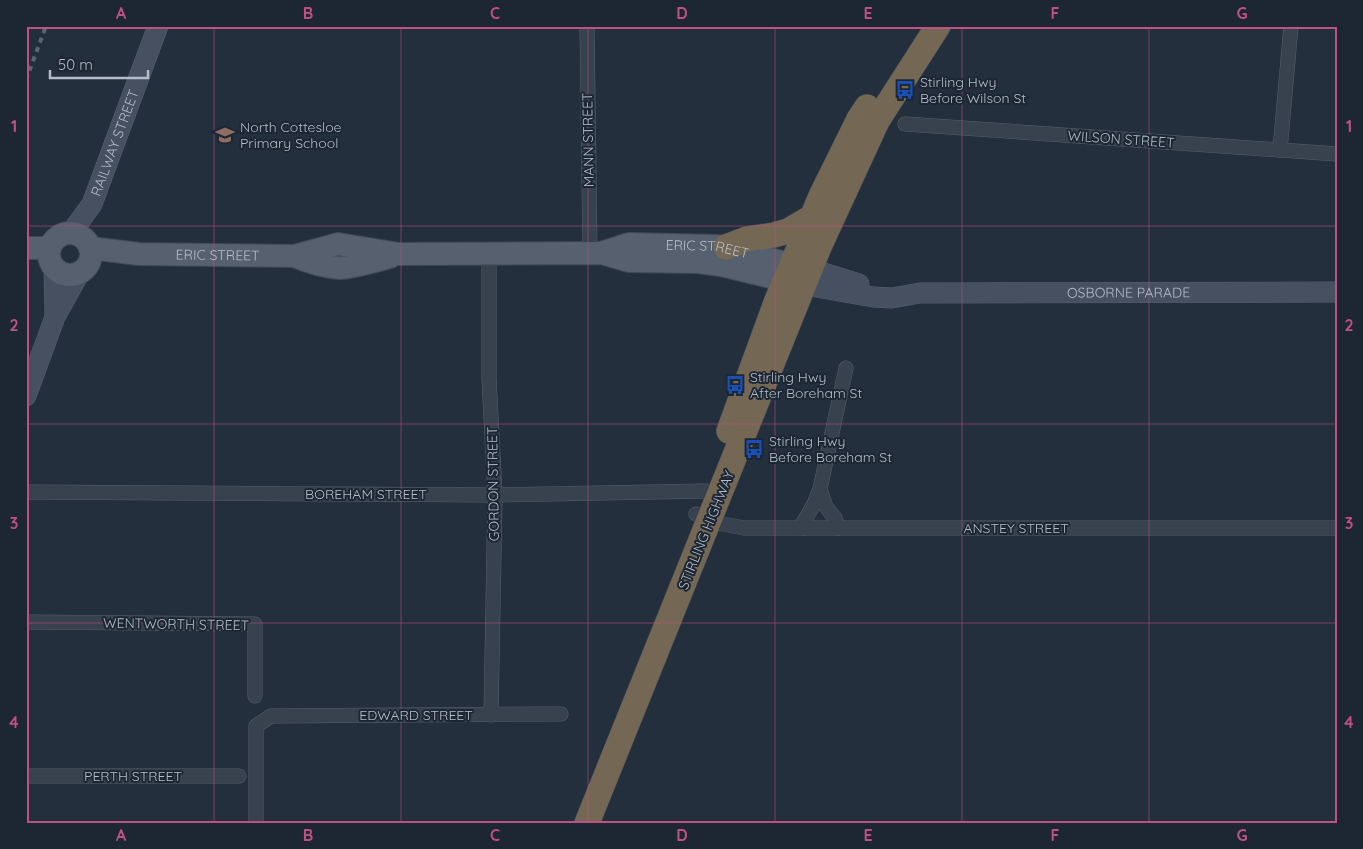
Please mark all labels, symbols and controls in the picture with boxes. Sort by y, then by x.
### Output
text: A [116,3,127,23]
text: B [303,3,313,23]
text: C [490,3,500,23]
text: D [676,3,688,23]
text: E [863,3,873,23]
text: F [1051,3,1060,23]
text: G [1236,3,1248,23]
scale bar [50,48,148,80]
text: 50 m [58,55,93,74]
place label: Stirling Hwy Before Wilson St [920,73,1026,107]
bus stop icon: Stirling Hwy Before Wilson St [894,79,916,101]
street label: RAILWAY STREET [87,87,143,199]
street label: MANN STREET [578,92,598,188]
text: 1 [11,116,17,136]
text: 1 [1346,116,1352,136]
place label: North Cottesloe Primary School [240,118,342,152]
school or university icon: North Cottesloe Primary School [214,124,236,146]
street label: WILSON STREET [1067,126,1175,152]
street label: ERIC STREET [665,236,751,263]
street label: ERIC STREET [176,245,260,265]
street label: OSBORNE PARADE [1067,283,1190,302]
text: 2 [9,315,19,335]
text: 2 [1344,315,1354,335]
place label: Stirling Hwy After Boreham St [750,368,862,402]
bus stop icon: Stirling Hwy After Boreham St [724,374,746,396]
street label: GORDON STREET [483,427,503,541]
place label: Stirling Hwy Before Boreham St [769,432,892,466]
bus stop icon: Stirling Hwy Before Boreham St [743,438,765,460]
street label: STIRLING HIGHWAY [674,468,738,592]
street label: BOREHAM STREET [305,485,427,503]
text: 3 [10,513,18,533]
text: 3 [1345,513,1353,533]
street label: ANSTEY STREET [963,519,1069,537]
street label: WENTWORTH STREET [103,614,249,634]
street label: EDWARD STREET [359,706,473,724]
text: 4 [9,712,19,732]
text: 4 [1344,712,1354,732]
street label: PERTH STREET [84,767,182,785]
text: A [116,825,127,845]
text: B [303,825,313,845]
text: C [490,825,500,845]
text: D [676,825,688,845]
text: E [863,825,873,845]
text: F [1051,825,1060,845]
text: G [1236,825,1248,845]

